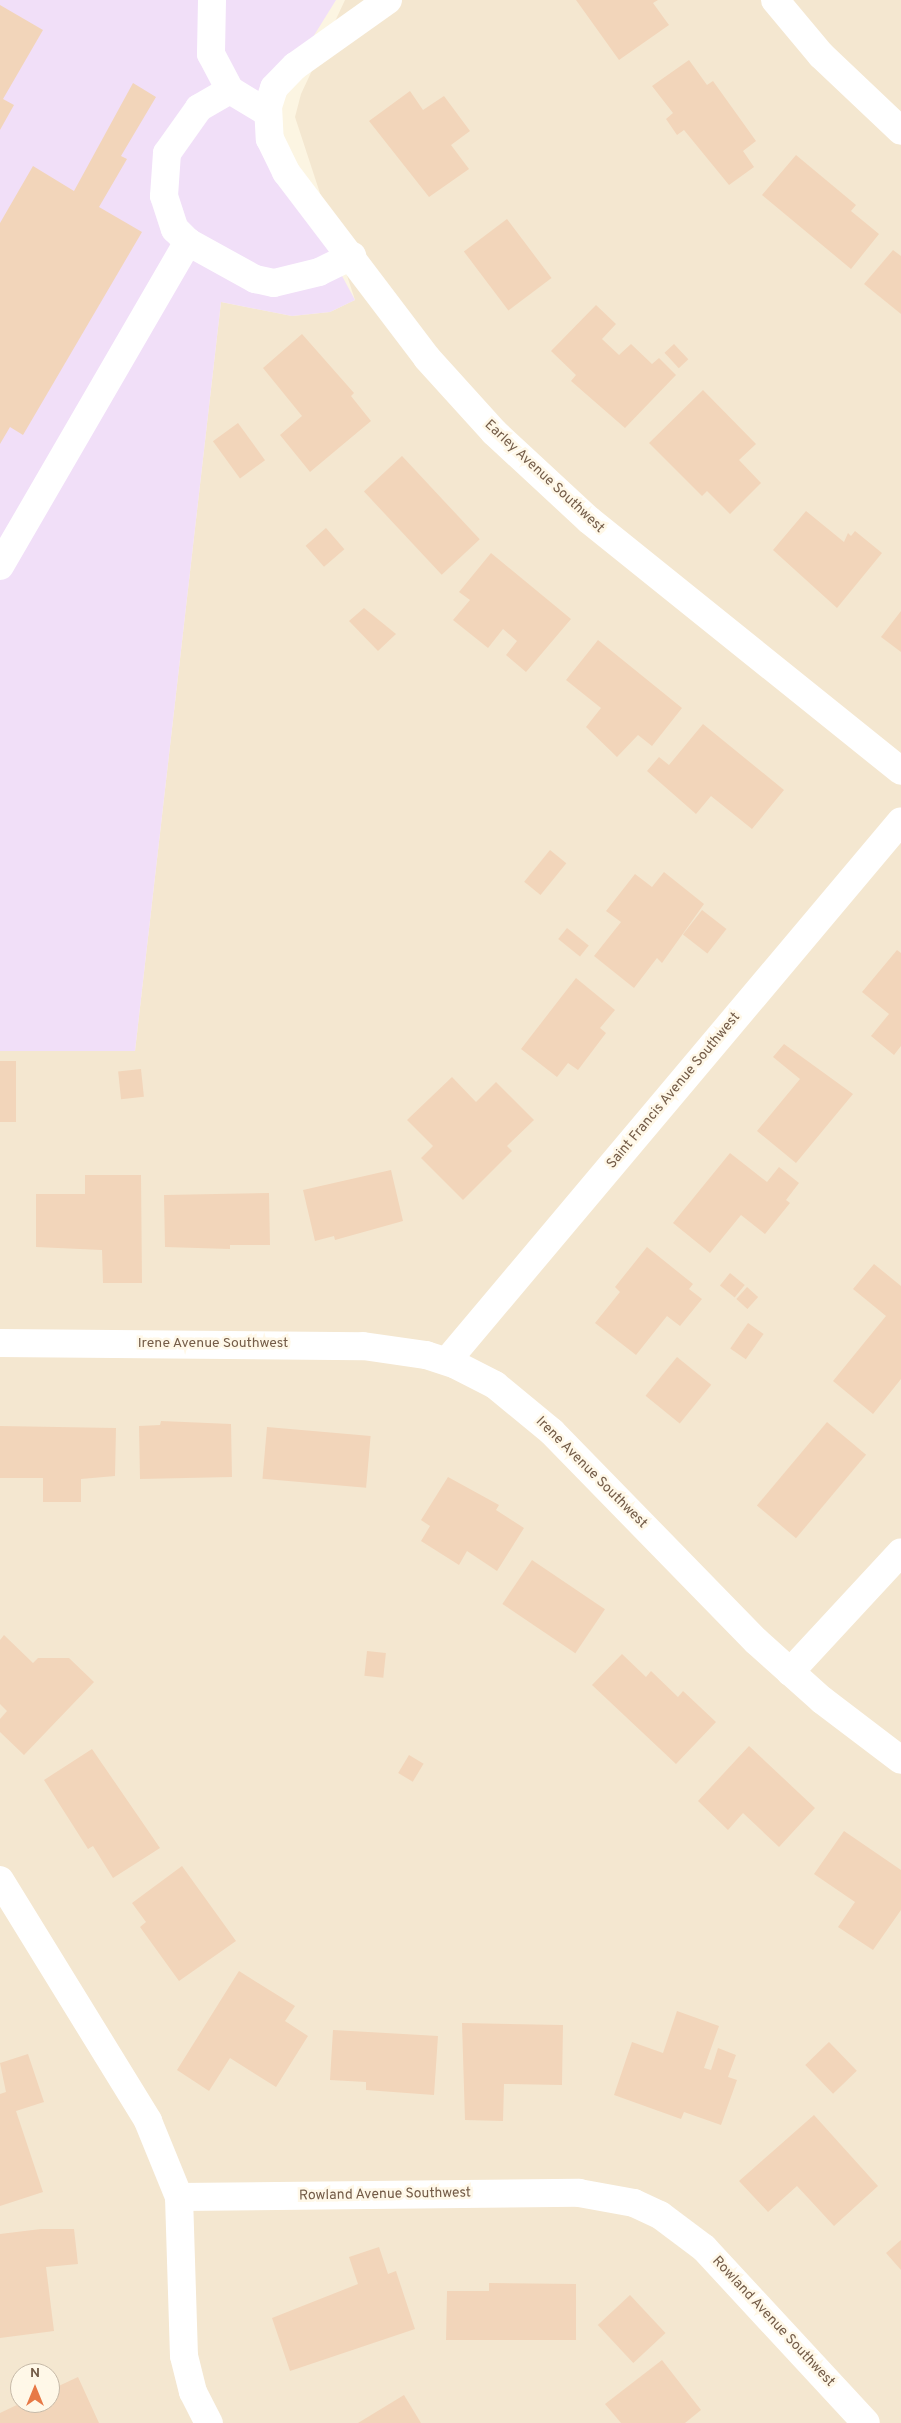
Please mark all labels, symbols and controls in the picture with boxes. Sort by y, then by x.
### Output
street label: Earley Avenue Southwest [480,417,608,537]
street label: Saint Francis Avenue Southwest [604,1009,744,1173]
street label: Irene Avenue Southwest [137,1336,289,1352]
street label: Irene Avenue Southwest [532,1414,650,1532]
street label: Rowland Avenue Southwest [298,2185,472,2205]
street label: Rowland Avenue Southwest [708,2253,838,2391]
north arrow [10,2363,60,2413]
text: N [30,2365,40,2382]

